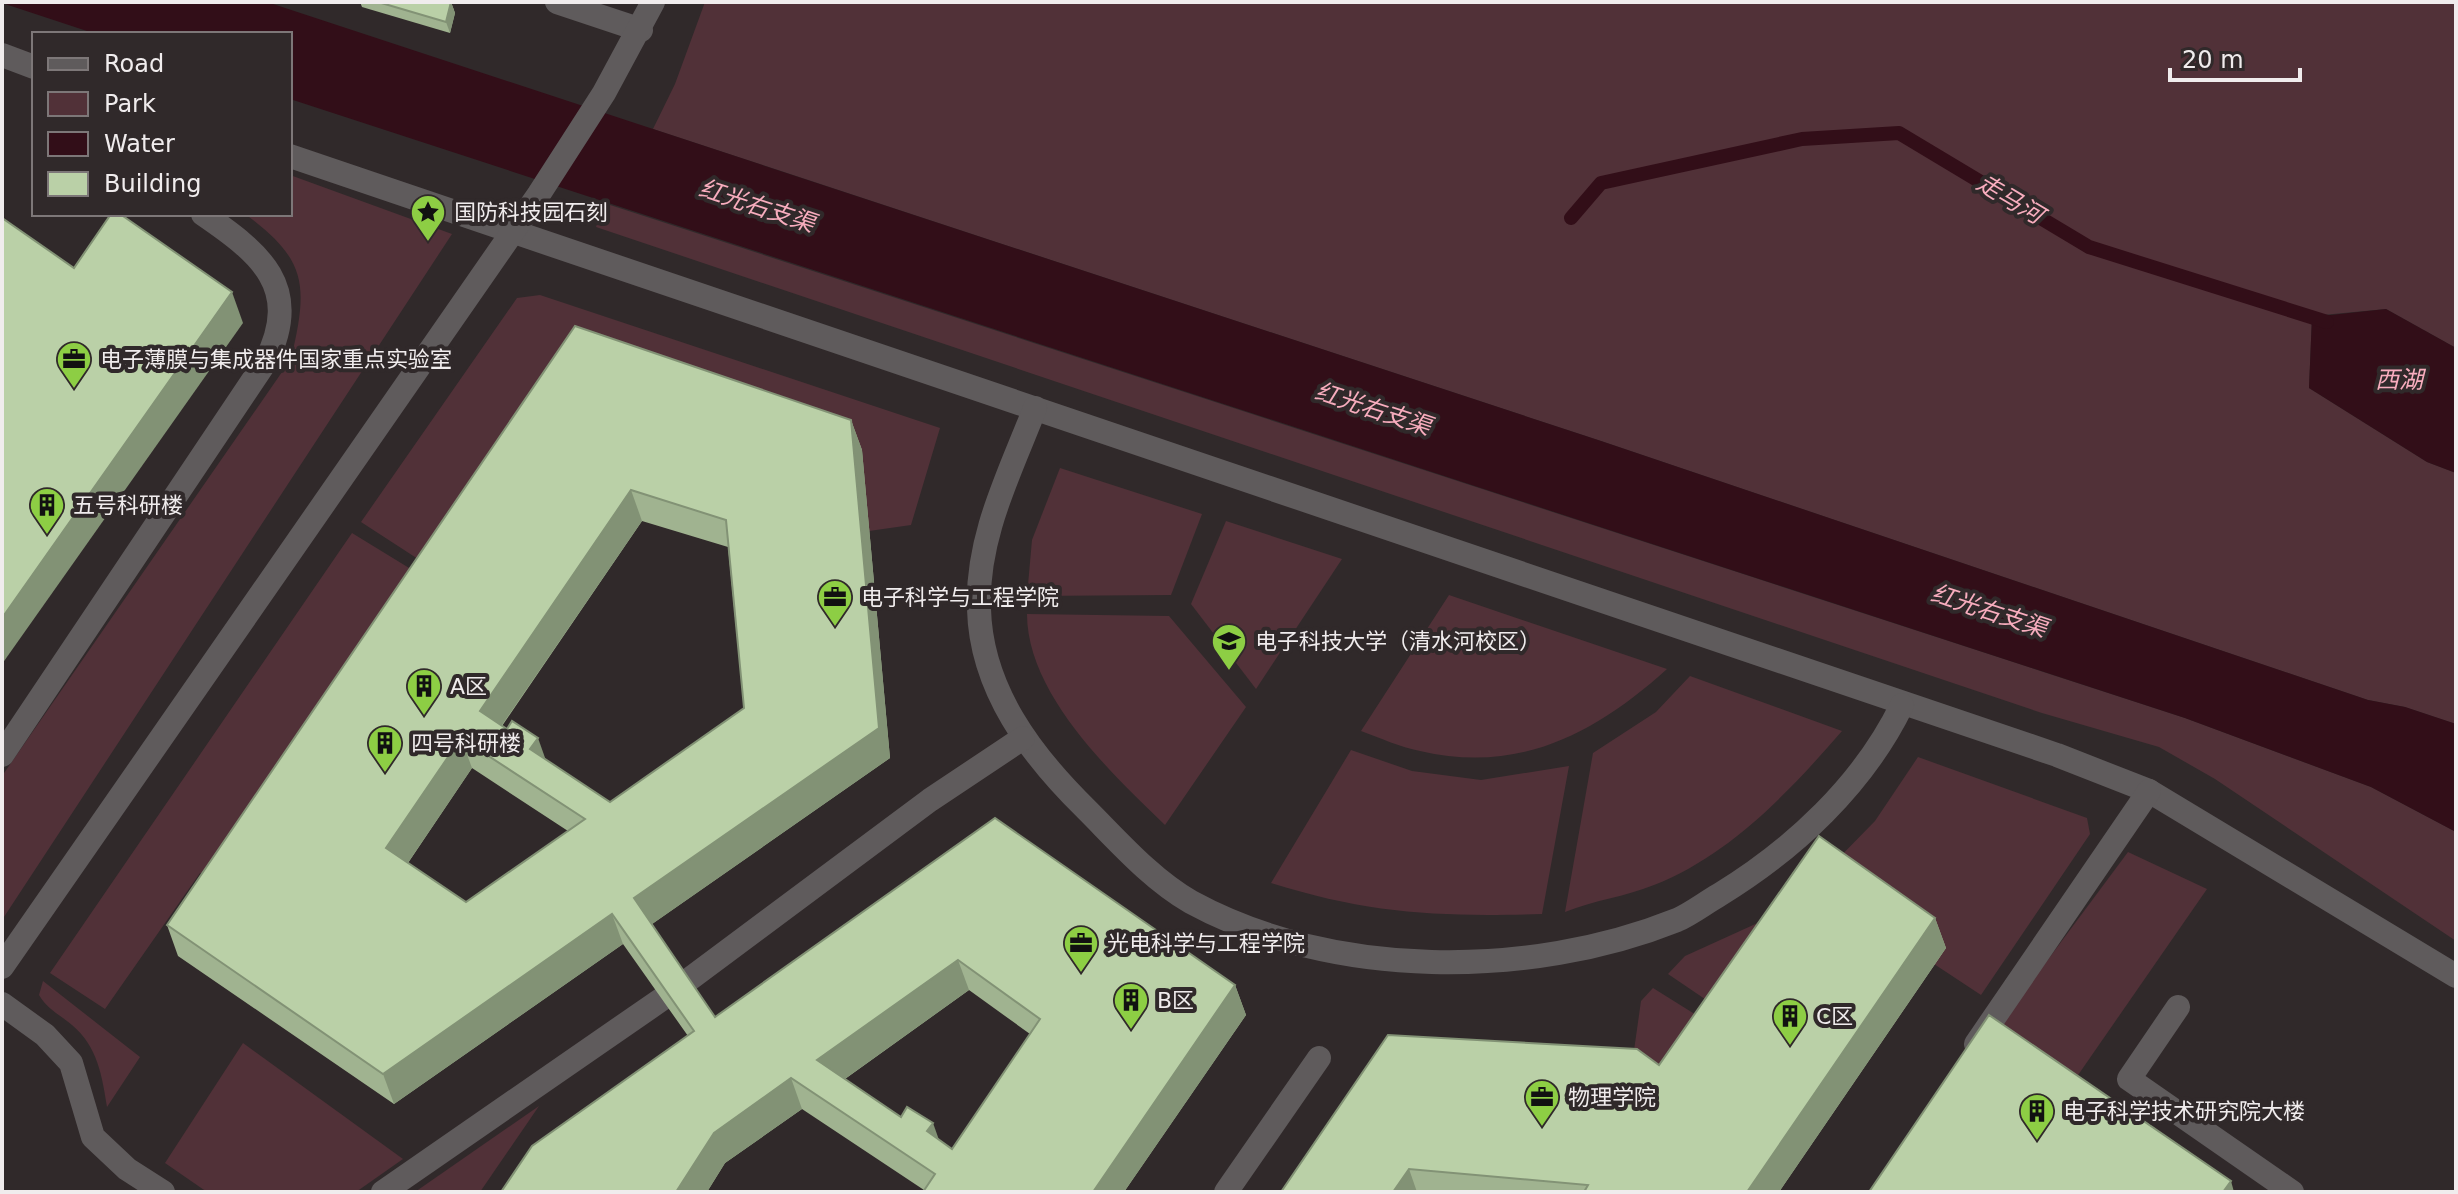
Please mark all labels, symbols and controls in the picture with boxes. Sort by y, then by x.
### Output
legend [32,32,292,216]
scale bar [2170,32,2300,82]
text: 20 m [2182,46,2244,74]
text: Road [104,50,164,78]
text: Park [104,90,156,118]
text: Water [104,130,175,158]
water label: 走马河 [1972,168,2051,232]
text: Building [104,170,201,198]
water label: 红光右支渠 [696,174,821,239]
place icon: 国防科技园石刻 [409,193,447,243]
place label: 国防科技园石刻 [454,200,608,225]
office icon: 电子薄膜与集成器件国家重点实验室 [55,340,93,390]
place label: 电子薄膜与集成器件国家重点实验室 [100,347,452,372]
water label: 西湖 [2375,366,2427,394]
water label: 红光右支渠 [1312,377,1437,442]
building icon: 五号科研楼 [28,486,66,536]
place label: 五号科研楼 [73,493,183,518]
office icon: 电子科学与工程学院 [816,578,854,628]
water label: 红光右支渠 [1928,579,2053,644]
place label: 电子科学与工程学院 [861,585,1059,610]
school or university icon: 电子科技大学（清水河校区） [1210,622,1248,672]
place label: 电子科技大学（清水河校区） [1255,629,1541,654]
building icon: A区 [405,667,443,717]
place label: A区 [450,674,487,699]
building icon: 四号科研楼 [366,724,404,774]
place label: 四号科研楼 [411,731,521,756]
office icon: 光电科学与工程学院 [1062,924,1100,974]
place label: 光电科学与工程学院 [1107,931,1305,956]
building icon: B区 [1112,981,1150,1031]
place label: B区 [1157,988,1194,1013]
building icon: C区 [1771,997,1809,1047]
place label: C区 [1816,1004,1853,1029]
office icon: 物理学院 [1523,1078,1561,1128]
place label: 物理学院 [1568,1085,1656,1110]
building icon: 电子科学技术研究院大楼 [2018,1092,2056,1142]
place label: 电子科学技术研究院大楼 [2063,1099,2305,1124]

